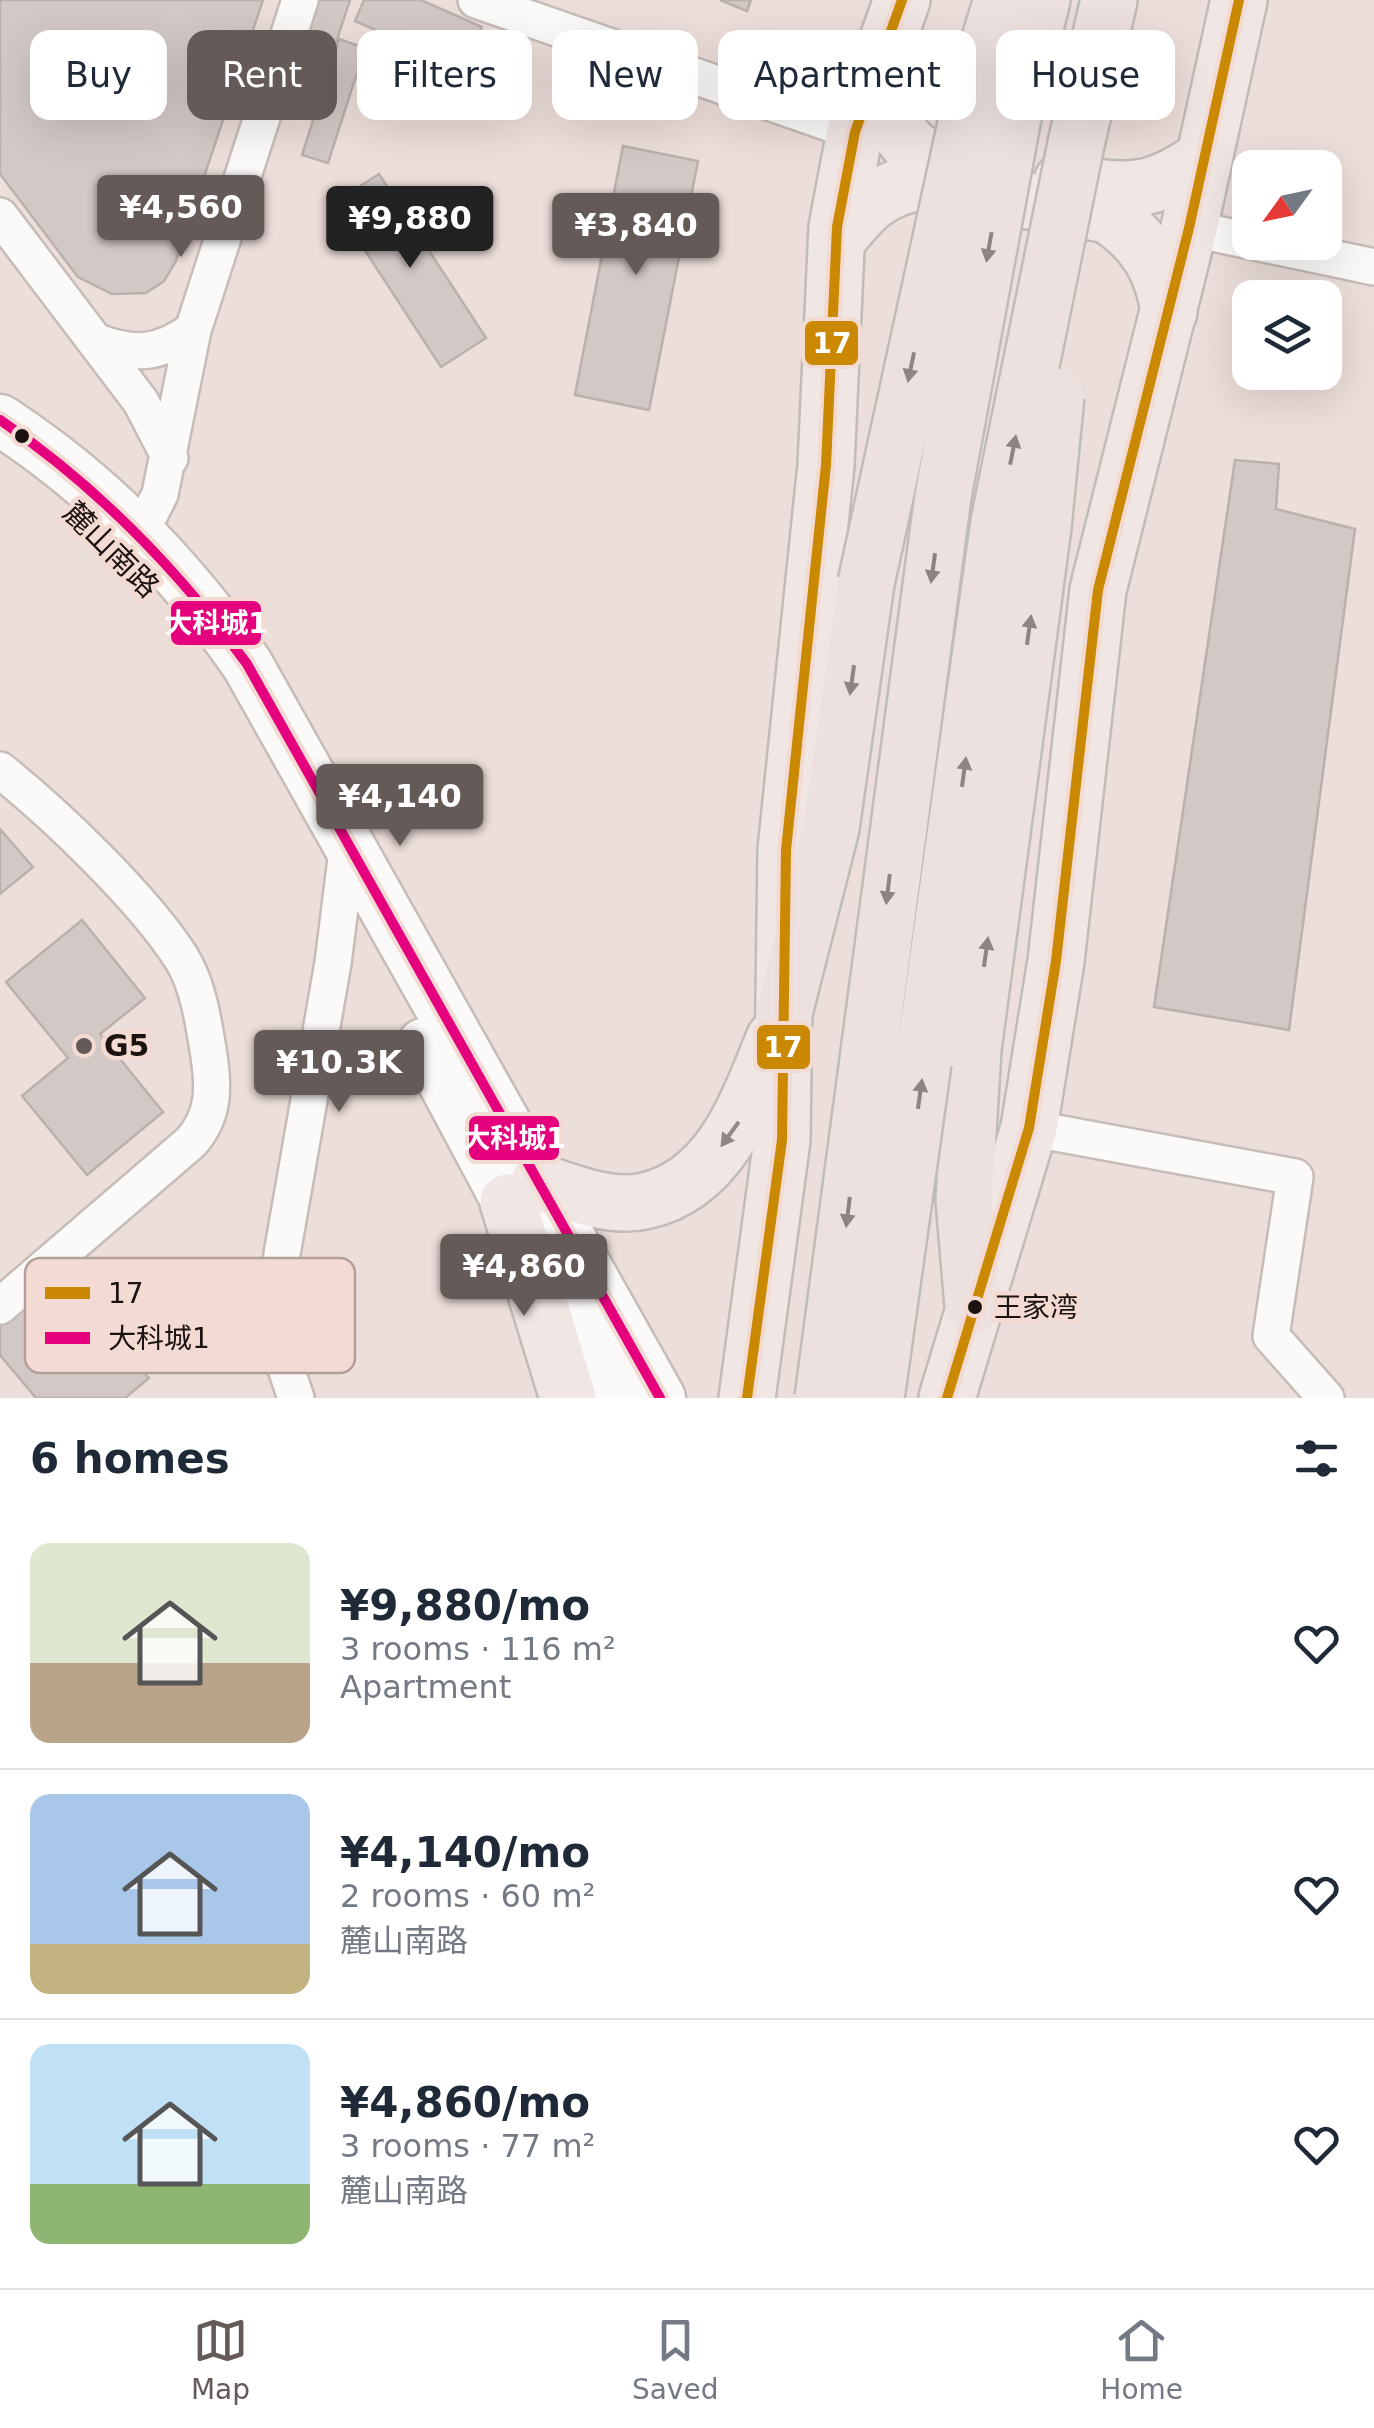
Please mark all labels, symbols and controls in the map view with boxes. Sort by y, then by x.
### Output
chip: Buy [30,30,167,120]
chip: Rent [187,30,337,120]
chip: Filters [357,30,532,120]
chip: New [552,30,698,120]
chip: Apartment [718,30,976,120]
chip: House [996,30,1175,120]
north arrow [1232,150,1342,260]
map controls [1232,150,1342,390]
pin: ¥4,560 [100,175,262,260]
pin: ¥9,880 [329,186,491,271]
text: ¥4,560 [119,188,243,226]
pin: ¥3,840 [555,193,717,278]
text: ¥9,880 [348,199,472,237]
text: ¥3,840 [574,206,698,244]
one-way arrow [981,232,996,264]
button: layers [1232,280,1342,390]
line badge: 17 [803,319,860,367]
text: 17 [813,327,851,360]
one-way arrow [903,352,919,383]
unlabelled marker [12,426,32,446]
one-way arrow [1006,435,1022,466]
street label: 麓山南路 [57,495,166,604]
one-way arrow [925,552,941,584]
line badge: 大科城1 [169,599,263,647]
text: 大科城1 [164,607,268,640]
one-way arrow [1022,614,1038,645]
one-way arrow [844,664,860,696]
one-way arrow [956,755,972,787]
pin: ¥4,140 [319,764,481,849]
text: ¥4,140 [338,777,462,815]
one-way arrow [880,874,896,906]
one-way arrow [978,936,994,967]
line badge: 17 [755,1023,812,1071]
place label: G5 [104,1028,150,1063]
pin: ¥10.3K [258,1030,420,1115]
text: 17 [764,1031,802,1064]
marker: G5 [73,1035,95,1057]
text: ¥10.3K [276,1043,402,1081]
one-way arrow [912,1077,928,1109]
line badge: 大科城1 [467,1114,561,1162]
one-way arrow [721,1120,741,1147]
text: 大科城1 [462,1122,566,1155]
one-way arrow [840,1197,856,1228]
pin: ¥4,860 [443,1234,605,1319]
text: ¥4,860 [462,1247,586,1285]
legend [25,1258,355,1373]
text: 17 [108,1277,144,1310]
place label: 王家湾 [994,1291,1078,1324]
marker: 王家湾 [965,1297,985,1317]
text: 大科城1 [108,1322,210,1355]
icon: filters [1289,1431,1344,1486]
text: 6 homes [30,1434,230,1483]
text: ¥9,880/mo [340,1581,590,1630]
icon: home [110,1583,230,1703]
icon: heart [1289,1616,1344,1671]
text: 3 rooms · 116 m² [340,1630,616,1668]
text: Apartment [340,1668,511,1706]
text: ¥4,140/mo [340,1828,590,1877]
icon: home [110,1834,230,1954]
icon: heart [1289,1867,1344,1922]
text: 2 rooms · 60 m² [340,1877,595,1915]
text: 麓山南路 [340,1922,468,1960]
text: ¥4,860/mo [340,2078,590,2127]
icon: home [110,2084,230,2204]
icon: heart [1289,2117,1344,2172]
text: 3 rooms · 77 m² [340,2127,595,2165]
text: 麓山南路 [340,2172,468,2210]
tab: Map [191,2313,250,2406]
tab: Saved [632,2313,718,2406]
tab: Home [1100,2313,1183,2406]

